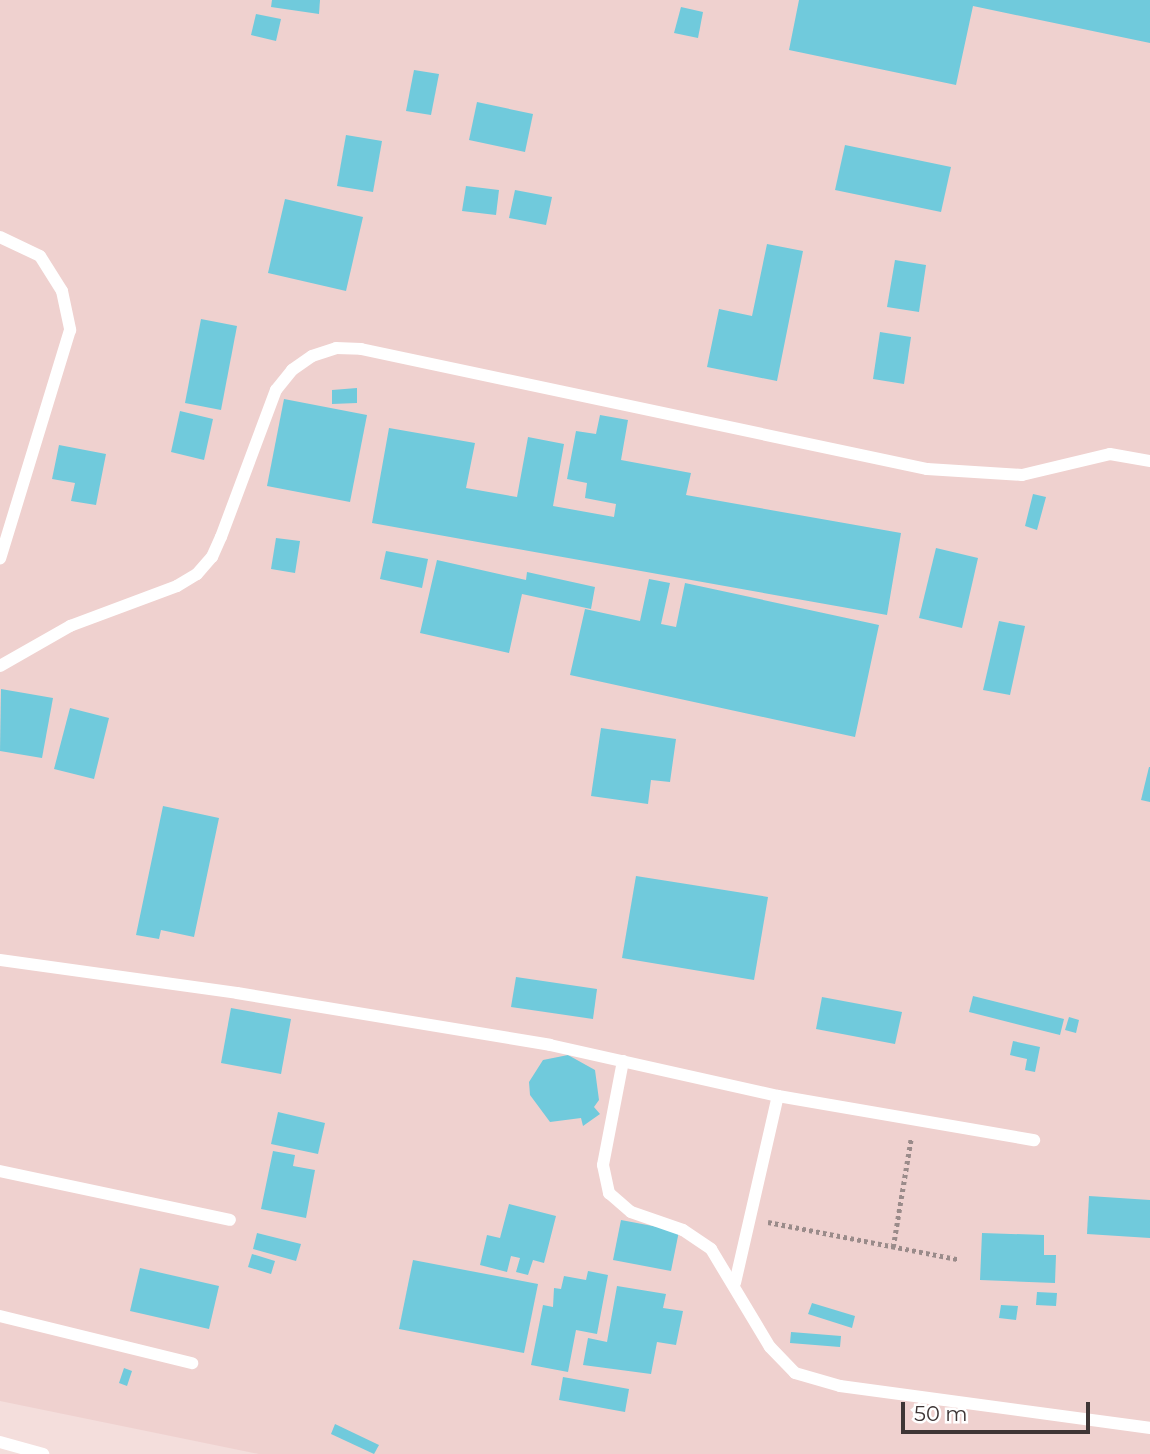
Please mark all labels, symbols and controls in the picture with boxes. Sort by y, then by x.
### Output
scale bar [905,1388,1094,1432]
text: 50 m [914,1401,968,1426]

